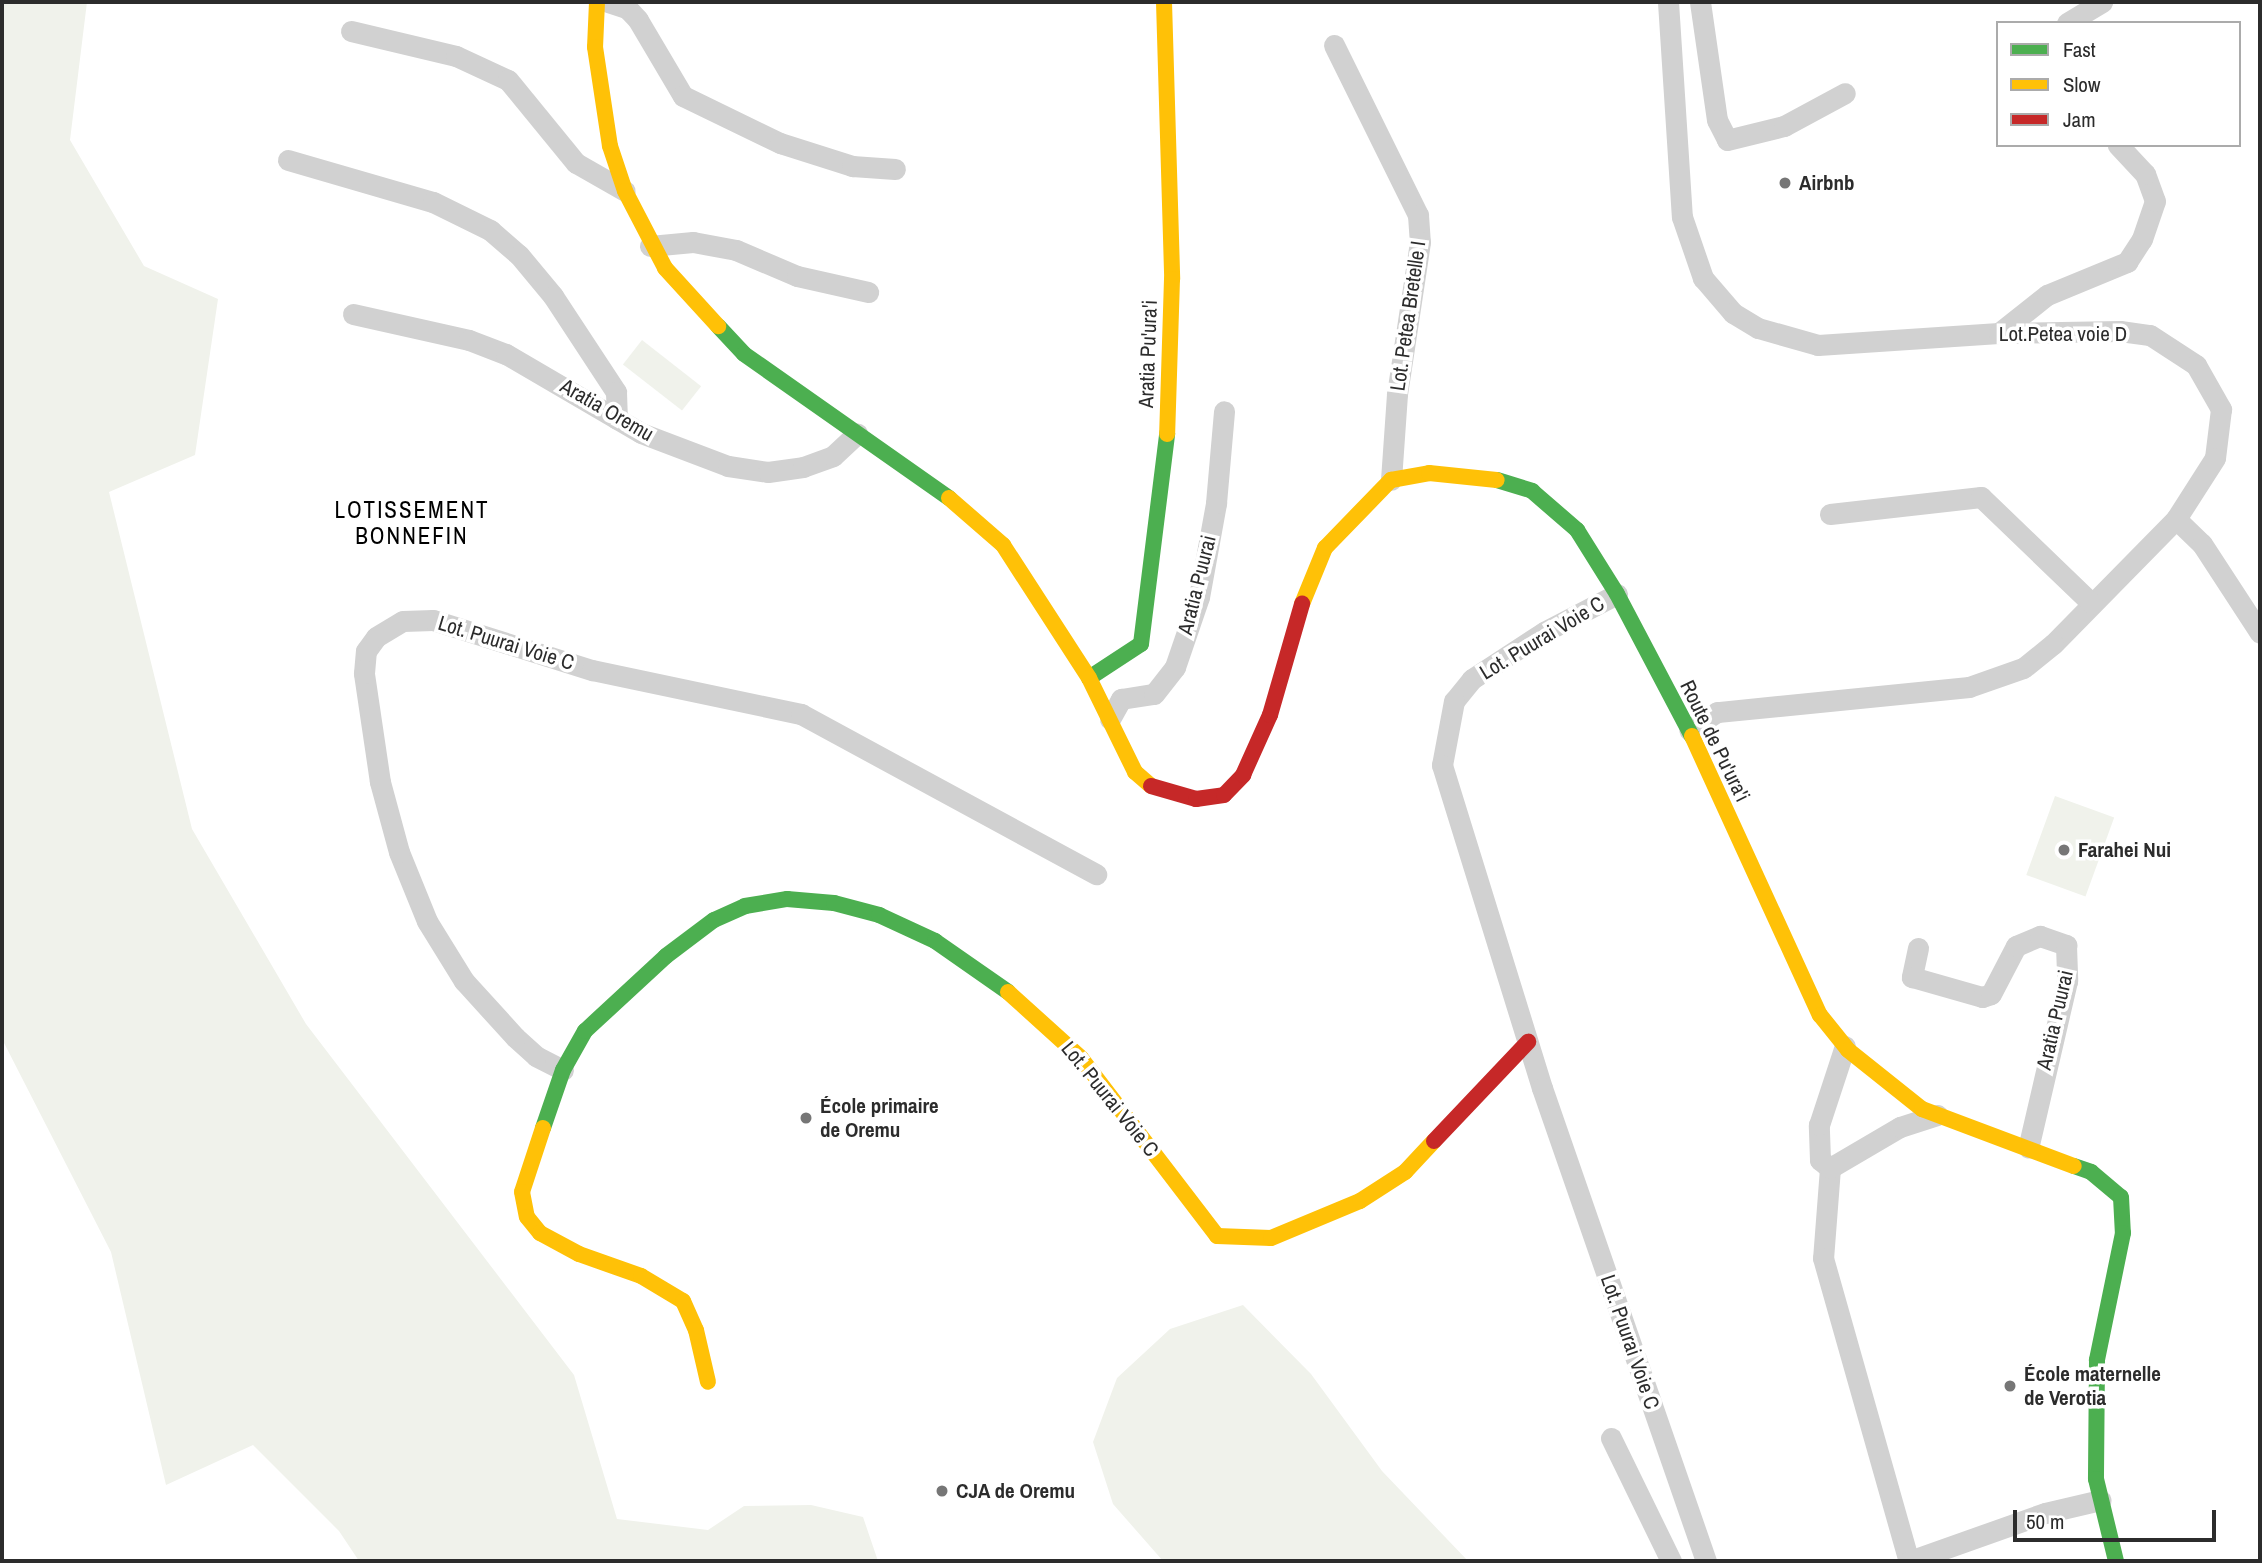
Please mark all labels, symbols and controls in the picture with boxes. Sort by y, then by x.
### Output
legend [1996,21,2241,147]
text: Fast [2063,35,2096,64]
text: Slow [2063,70,2100,99]
text: Jam [2063,105,2096,134]
place label: Airbnb [1799,170,1854,196]
marker: Airbnb [1777,175,1793,191]
street label: Lot. Petea Bretelle I [1385,239,1431,393]
street label: Aratia Pu'ura'i [1134,300,1162,408]
street label: Lot.Petea voie D [1999,321,2127,347]
street label: Aratia Oremu [556,373,658,447]
district label: LOTISSEMENT BONNEFIN [336,496,488,550]
street label: Aratia Puurai [1173,533,1221,637]
street label: Lot. Puurai Voie C [1475,591,1609,685]
street label: Lot. Puurai Voie C [435,610,577,676]
street label: Route de Pu'ura'i [1675,676,1755,806]
place label: Farahei Nui [2078,837,2171,863]
marker: Farahei Nui [2056,842,2072,858]
street label: Aratia Puurai [2031,968,2079,1072]
street label: Lot. Puurai Voie C [1056,1036,1164,1162]
place label: École primaire de Oremu [820,1093,939,1143]
marker: École primaire de Oremu [798,1110,814,1126]
street label: Lot. Puurai Voie C [1595,1271,1665,1413]
place label: École maternelle de Verotia [2024,1361,2161,1411]
marker: École maternelle de Verotia [2002,1378,2018,1394]
place label: CJA de Oremu [956,1478,1076,1504]
marker: CJA de Oremu [934,1483,950,1499]
scale bar [2017,1496,2220,1540]
text: 50 m [2026,1507,2064,1536]

